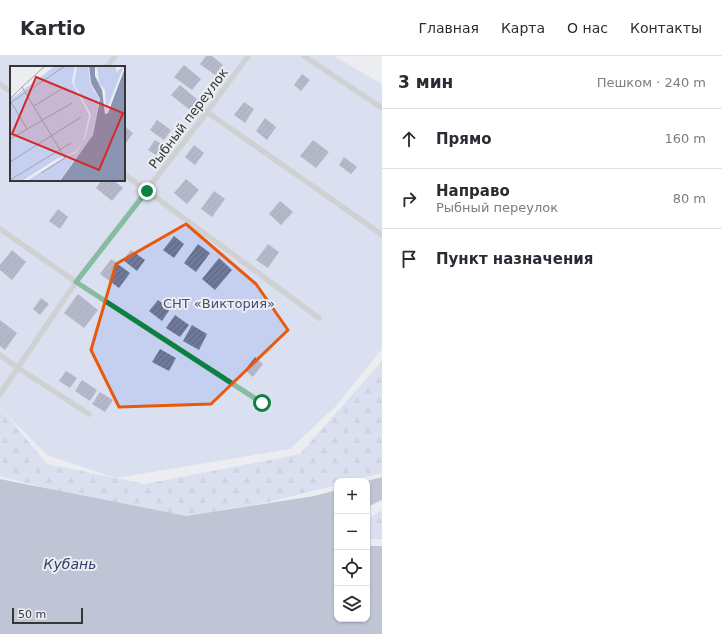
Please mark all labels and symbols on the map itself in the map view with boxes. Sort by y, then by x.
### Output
street label: Рыбный переулок [146,65,231,172]
inset map [10,66,125,181]
route end [138,182,156,200]
park label: СНТ «Виктория» [163,296,275,311]
route start [253,394,271,412]
water label: Кубань [44,556,96,572]
scale bar [12,606,83,625]

